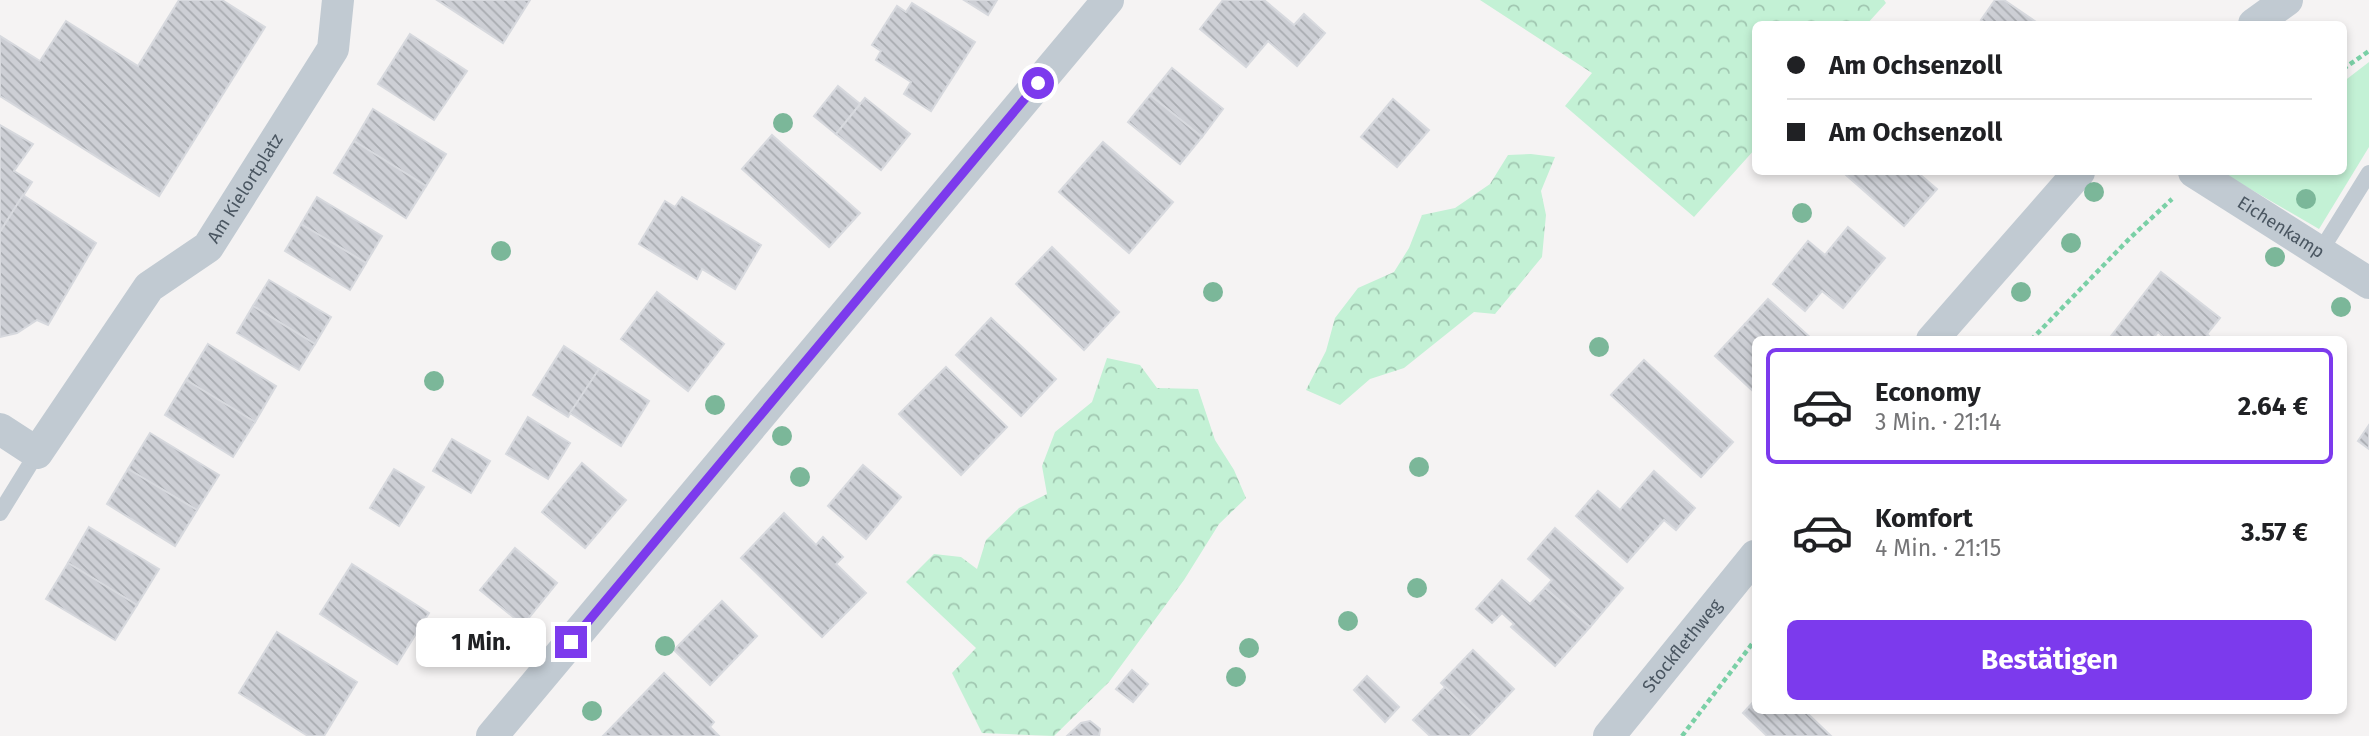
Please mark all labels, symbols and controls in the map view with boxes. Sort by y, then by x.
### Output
text: Am Ochsenzoll [1829,50,2002,81]
route start [1022,67,1054,99]
text: Am Ochsenzoll [1829,117,2002,148]
street label: Am Kielortplatz [202,129,288,247]
street label: Eichenkamp [2233,191,2329,263]
icon: car [1791,375,1854,438]
text: Economy [1875,377,1981,408]
text: 2.64 € [2238,391,2308,422]
text: 3 Min. · 21:14 [1875,408,2001,436]
icon: car [1791,501,1854,564]
text: Komfort [1875,503,1973,534]
text: 3.57 € [2241,517,2308,548]
text: 4 Min. · 21:15 [1875,534,2001,562]
street label: Stockflethweg [1638,594,1727,697]
callout: 1 Min. [417,618,546,666]
button: Bestätigen [1787,620,2312,700]
route end [555,626,587,658]
text: 1 Min. [451,628,511,656]

